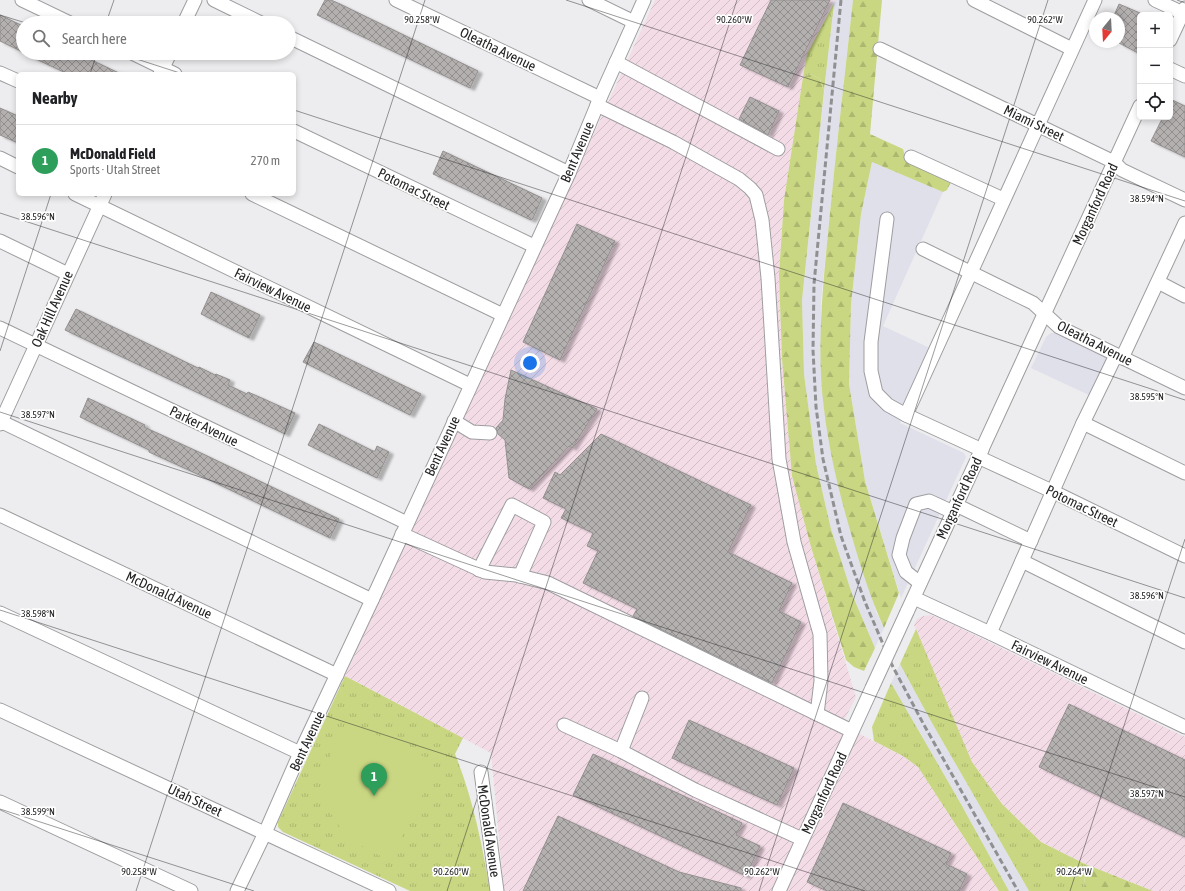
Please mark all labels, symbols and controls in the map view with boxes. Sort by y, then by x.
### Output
north arrow [1089,12,1125,48]
map controls [1137,12,1173,120]
button: + [1137,12,1173,48]
text: 90.258°W [404,14,440,25]
text: 90.260°W [716,14,752,25]
text: 90.262°W [1027,14,1063,25]
search box [16,16,296,60]
street label: Oleatha Avenue [457,24,539,74]
icon: search [30,27,52,49]
text: Search here [62,30,127,47]
button: − [1137,48,1173,84]
button: locate [1137,84,1173,120]
text: Nearby [32,88,78,108]
street label: Miami Street [1001,102,1067,144]
street label: Bent Avenue [557,119,597,185]
text: McDonald Field [70,145,156,162]
text: 1 [42,153,48,168]
text: 270 m [251,153,280,168]
street label: Morganford Road [1069,160,1121,248]
text: Sports · Utah Street [70,162,160,177]
street label: Potomac Street [375,165,453,213]
text: 38.594°N [1130,193,1164,204]
text: 38.596°N [21,211,55,222]
street label: Fairview Avenue [232,265,314,315]
street label: Oak Hill Avenue [28,268,76,350]
street label: Oleatha Avenue [1055,317,1135,369]
your location [520,353,540,373]
text: 38.595°N [1130,391,1164,402]
street label: Parker Avenue [167,403,241,449]
text: 38.597°N [21,409,55,420]
street label: Bent Avenue [421,413,463,479]
street label: Morganford Road [933,454,985,542]
street label: Potomac Street [1043,482,1121,530]
street label: McDonald Avenue [123,568,215,622]
text: 38.596°N [1130,590,1164,601]
text: 38.598°N [21,608,55,619]
street label: Fairview Avenue [1009,637,1091,687]
street label: Bent Avenue [286,708,328,774]
street label: Morganford Road [798,749,850,837]
pin: 1 [361,763,387,796]
street label: Utah Street [165,780,225,820]
street label: McDonald Avenue [475,784,503,878]
text: 38.597°N [1130,788,1164,799]
text: 38.599°N [21,806,55,817]
text: 90.258°W [121,866,157,877]
text: 90.260°W [433,866,469,877]
text: 90.262°W [744,866,780,877]
text: 90.264°W [1056,866,1092,877]

